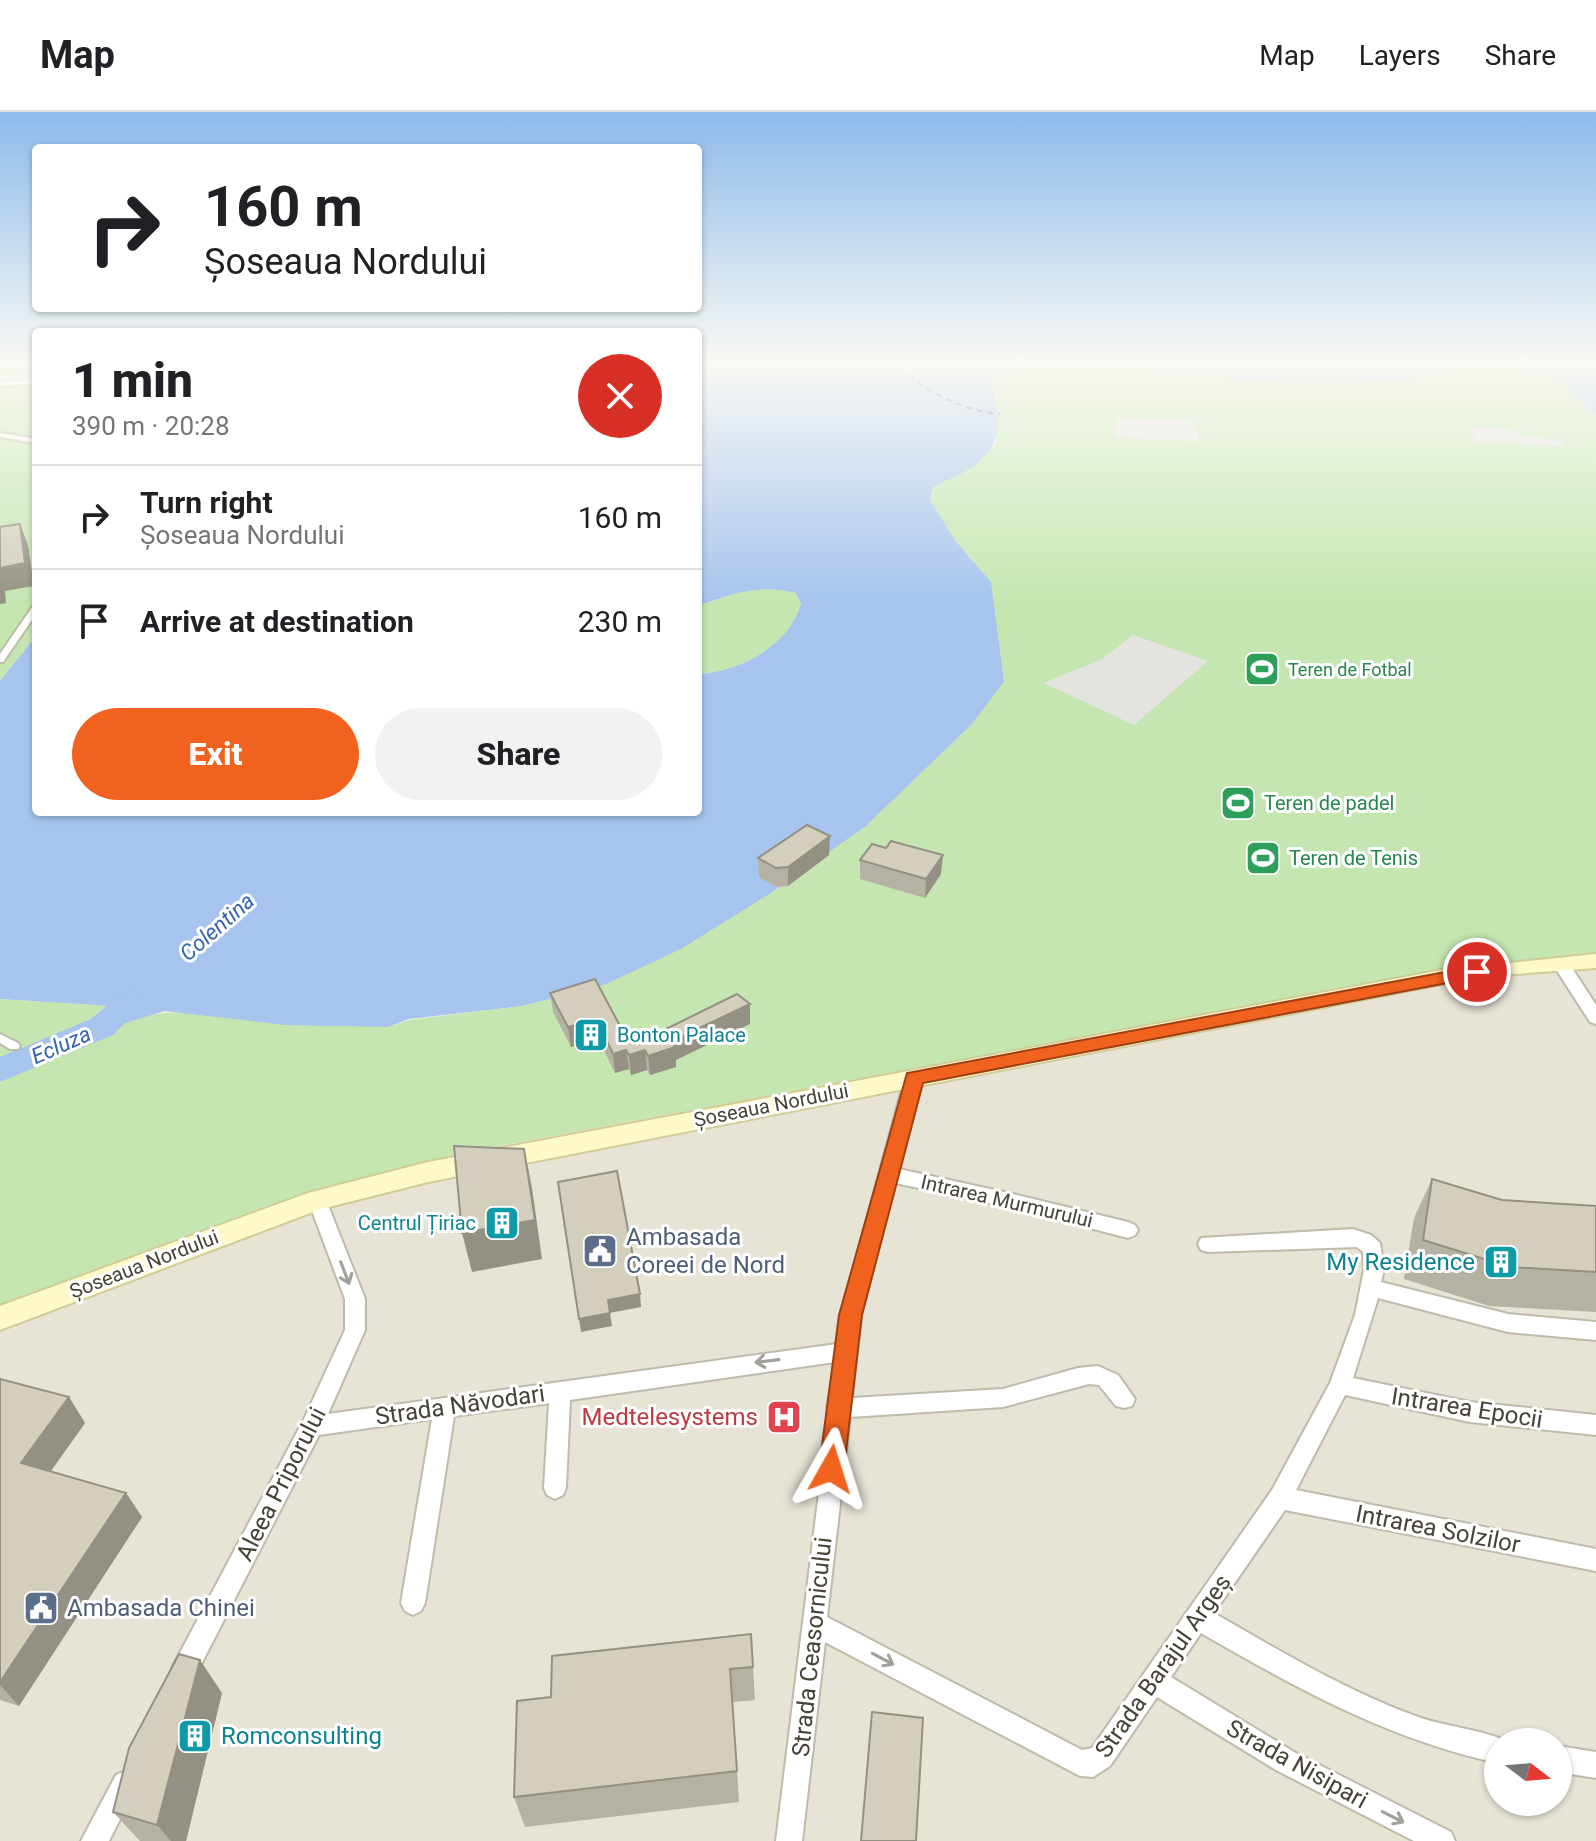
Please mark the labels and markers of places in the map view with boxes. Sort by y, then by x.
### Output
sports icon: Teren de Fotbal [1243,650,1281,688]
place label: Teren de Fotbal [1288,659,1412,680]
sports icon: Teren de padel [1219,784,1257,822]
place label: Teren de padel [1264,791,1394,815]
sports icon: Teren de Tenis [1244,839,1282,877]
place label: Teren de Tenis [1289,846,1418,870]
pin [1443,938,1511,1006]
building icon: Bonton Palace [572,1016,610,1054]
place label: Bonton Palace [617,1023,746,1047]
building icon: Centrul Țiriac [483,1204,521,1242]
place label: Centrul Țiriac [358,1211,476,1236]
place label: Ambasada Coreei de Nord [626,1223,785,1279]
public building icon: Ambasada Coreei de Nord [581,1232,619,1270]
building icon: My Residence [1482,1243,1520,1281]
place label: My Residence [1326,1248,1475,1276]
hospital icon: Medtelesystems [765,1398,803,1436]
place label: Medtelesystems [582,1403,758,1431]
public building icon: Ambasada Chinei [22,1589,60,1627]
place label: Ambasada Chinei [67,1594,255,1622]
building icon: Romconsulting [176,1717,214,1755]
place label: Romconsulting [221,1722,382,1750]

